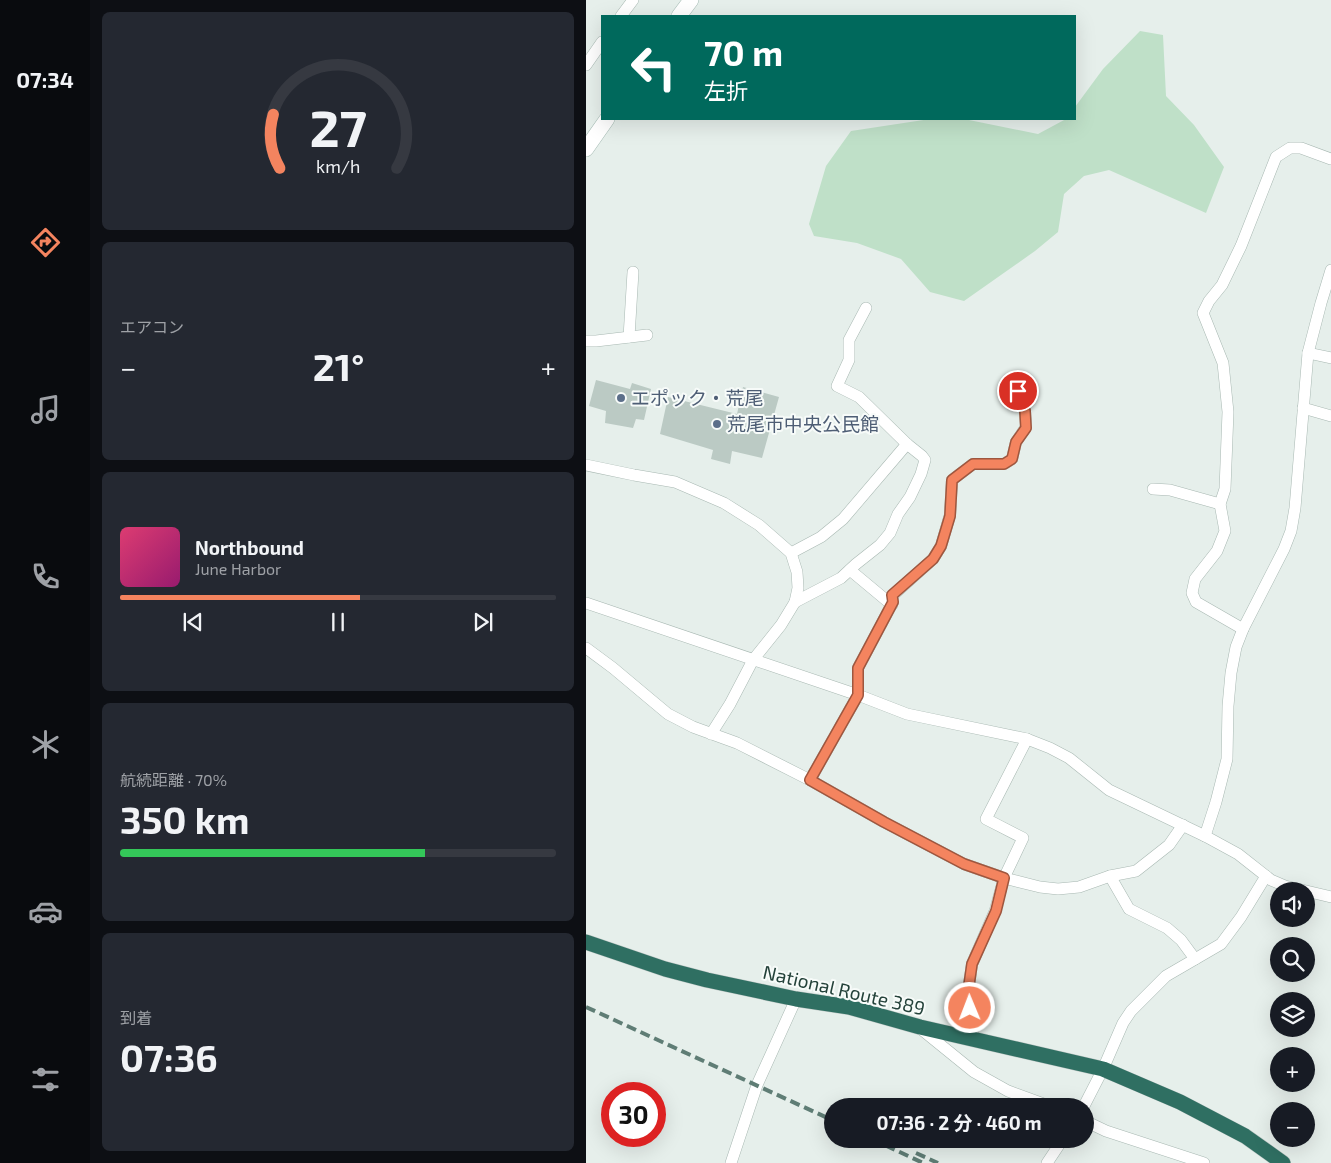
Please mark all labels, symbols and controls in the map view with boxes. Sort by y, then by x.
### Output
text: 70 m [704,31,783,73]
icon: left [621,35,686,100]
text: 07:34 [16,66,74,92]
text: 左折 [704,77,748,103]
text: 27 [309,95,367,157]
text: km/h [316,155,360,177]
icon: directions [28,225,63,260]
text: エアコン [120,317,184,336]
text: 21° [313,343,364,389]
text: − [120,350,136,384]
text: + [541,350,556,384]
pin [997,370,1039,412]
icon: arrive [1004,377,1032,405]
place label: エポック・荒尾 [631,386,764,409]
icon: music [28,392,63,427]
marker: エポック・荒尾 [615,392,627,404]
place label: 荒尾市中央公民館 [727,412,879,435]
marker: 荒尾市中央公民館 [711,418,723,430]
text: Northbound [195,536,304,559]
icon: phone [28,559,63,594]
text: June Harbor [195,559,282,578]
icon: previous [179,608,207,636]
icon: pause [324,608,352,636]
icon: next [469,608,497,636]
icon: climate [28,727,63,762]
text: 航続距離 · 70% [120,770,227,789]
text: 350 km [120,796,249,842]
map controls [1270,882,1315,1147]
button: sound [1270,882,1315,927]
icon: car [28,894,63,929]
button: search [1270,937,1315,982]
street label: National Route 389 [761,960,927,1019]
position arrow [943,981,995,1033]
button: layers [1270,992,1315,1037]
text: 到着 [120,1008,152,1027]
text: 07:36 [120,1034,218,1080]
button: + [1270,1047,1315,1092]
icon: filters [28,1062,63,1097]
speed limit sign: 30 [601,1082,666,1147]
button: − [1270,1102,1315,1147]
text: 07:36 · 2 分 · 460 m [876,1111,1042,1134]

